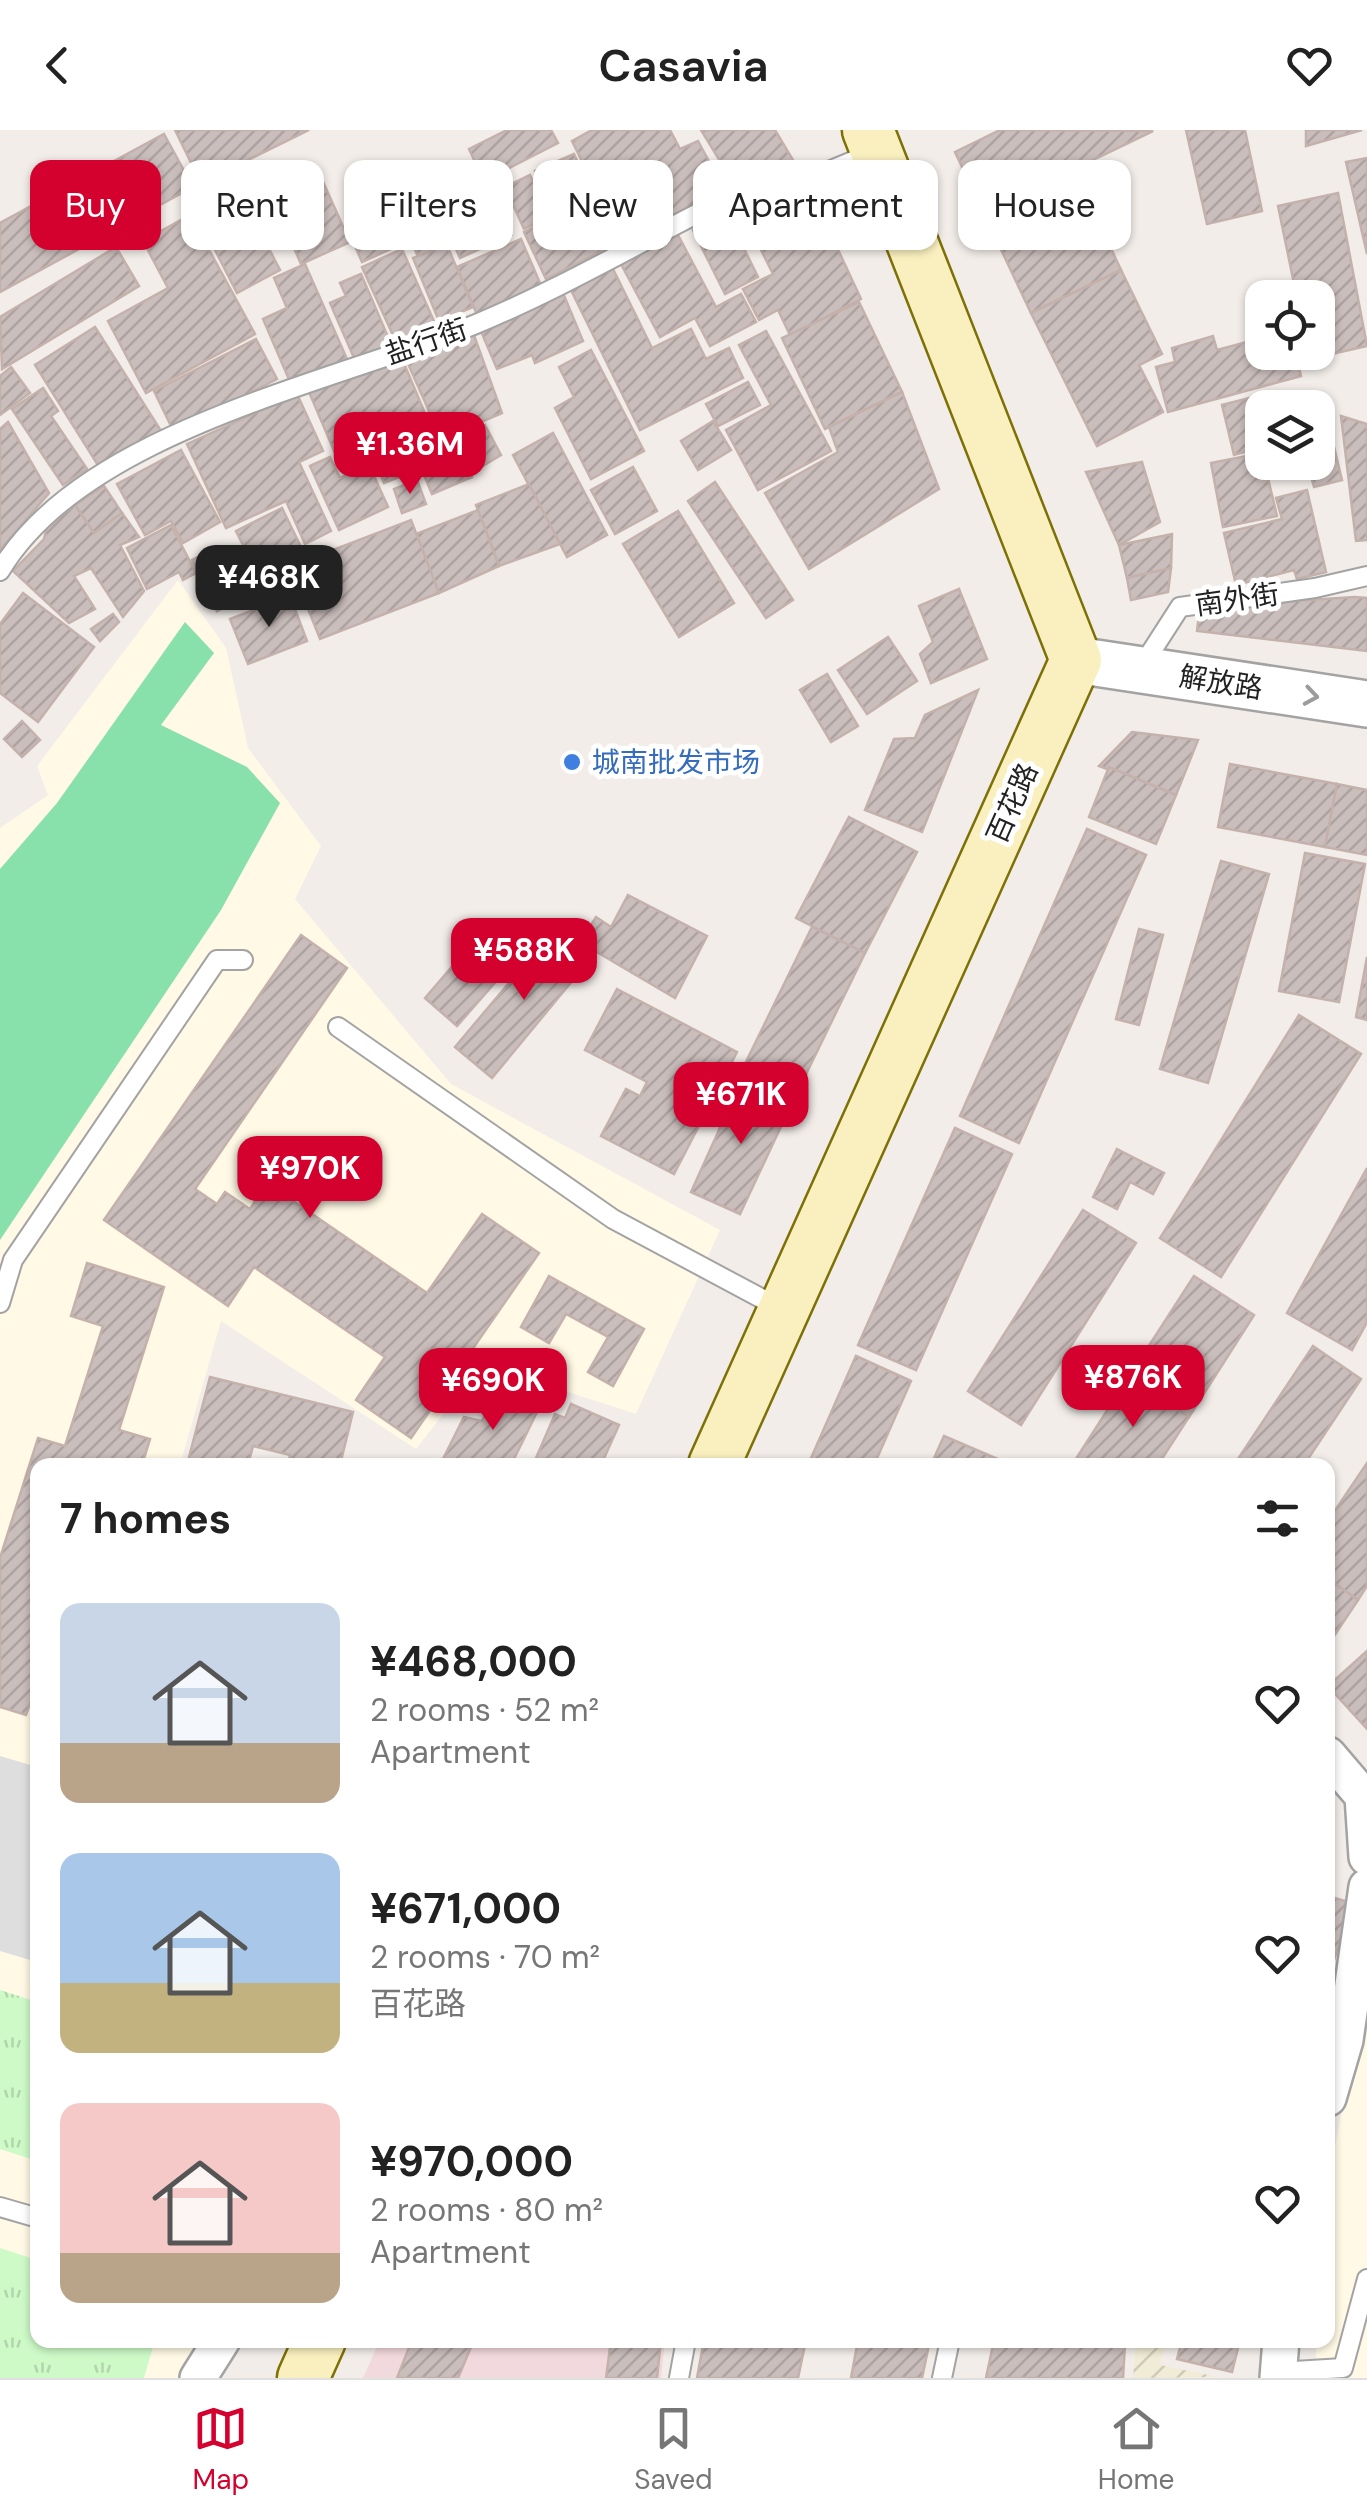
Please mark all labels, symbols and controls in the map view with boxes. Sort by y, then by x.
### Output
text: Casavia [598,36,769,95]
icon: back [30,38,85,93]
icon: heart [1282,38,1337,93]
chip: Buy [30,160,161,250]
chip: Rent [181,160,324,250]
chip: Filters [344,160,513,250]
chip: New [533,160,673,250]
chip: Apartment [693,160,938,250]
chip: House [958,160,1131,250]
map controls [1245,280,1335,480]
button: locate [1245,280,1335,370]
street label: 盐行街 [380,310,472,373]
button: layers [1245,390,1335,480]
pin: ¥1.36M [329,412,491,497]
text: ¥1.36M [356,423,464,465]
pin: ¥468K [199,545,339,630]
text: ¥468K [217,556,321,598]
street label: 南外街 [1193,575,1281,624]
street label: 解放路 [1177,658,1265,707]
one-way arrow [1302,684,1319,705]
place label: 城南批发市场 [592,744,760,781]
marker: 城南批发市场 [561,751,583,773]
street label: 百花路 [978,757,1046,849]
pin: ¥588K [454,918,594,1003]
text: ¥588K [473,929,575,971]
pin: ¥671K [671,1062,811,1147]
text: ¥671K [695,1073,787,1115]
pin: ¥970K [240,1136,380,1221]
text: ¥970K [259,1147,361,1189]
pin: ¥876K [1063,1345,1203,1430]
pin: ¥690K [423,1348,563,1433]
text: ¥876K [1084,1356,1182,1398]
text: ¥690K [441,1359,545,1401]
text: 7 homes [60,1491,231,1546]
icon: filters [1250,1491,1305,1546]
text: ¥468,000 [370,1634,577,1689]
icon: home [140,1643,260,1763]
icon: heart [1250,1676,1305,1731]
text: 2 rooms · 52 m² [370,1689,599,1731]
text: Apartment [370,1731,531,1773]
text: ¥671,000 [370,1881,561,1936]
icon: home [140,1893,260,2013]
icon: heart [1250,1926,1305,1981]
text: 2 rooms · 70 m² [370,1936,600,1978]
text: 百花路 [370,1983,466,2025]
text: ¥970,000 [370,2134,573,2189]
icon: home [140,2143,260,2263]
icon: heart [1250,2176,1305,2231]
text: 2 rooms · 80 m² [370,2189,603,2231]
text: Apartment [370,2231,531,2273]
tab: Map [193,2401,249,2498]
tab: Saved [634,2401,713,2498]
tab: Home [1098,2401,1174,2498]

